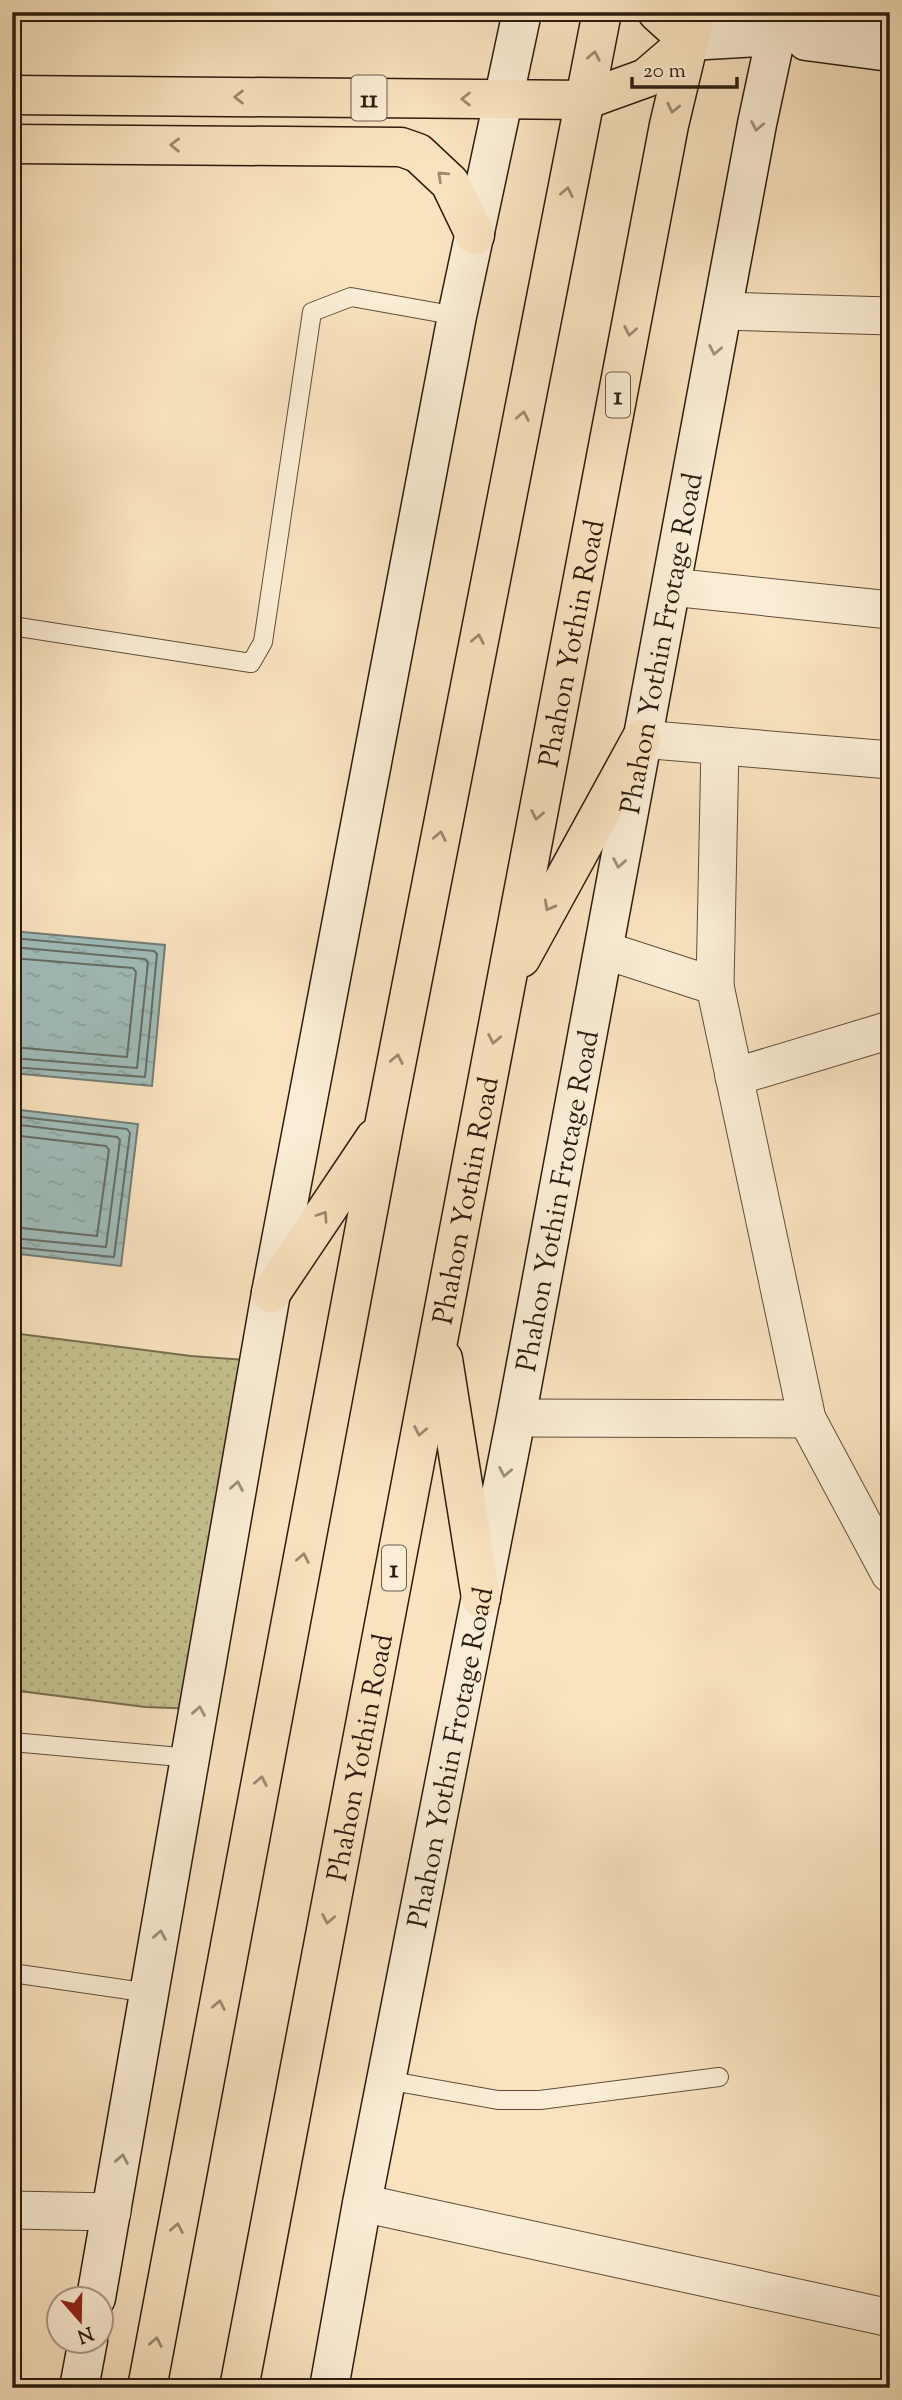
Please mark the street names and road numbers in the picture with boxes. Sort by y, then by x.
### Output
road number: 11 [352,76,386,120]
road number: 1 [606,372,630,418]
street label: Phahon Yothin Frotage Road [612,470,715,818]
street label: Phahon Yothin Road [530,517,617,771]
street label: Phahon Yothin Frotage Road [508,1027,611,1375]
street label: Phahon Yothin Road [425,1074,511,1328]
road number: 1 [382,1546,406,1590]
street label: Phahon Yothin Frotage Road [399,1584,505,1932]
street label: Phahon Yothin Road [319,1631,405,1885]

